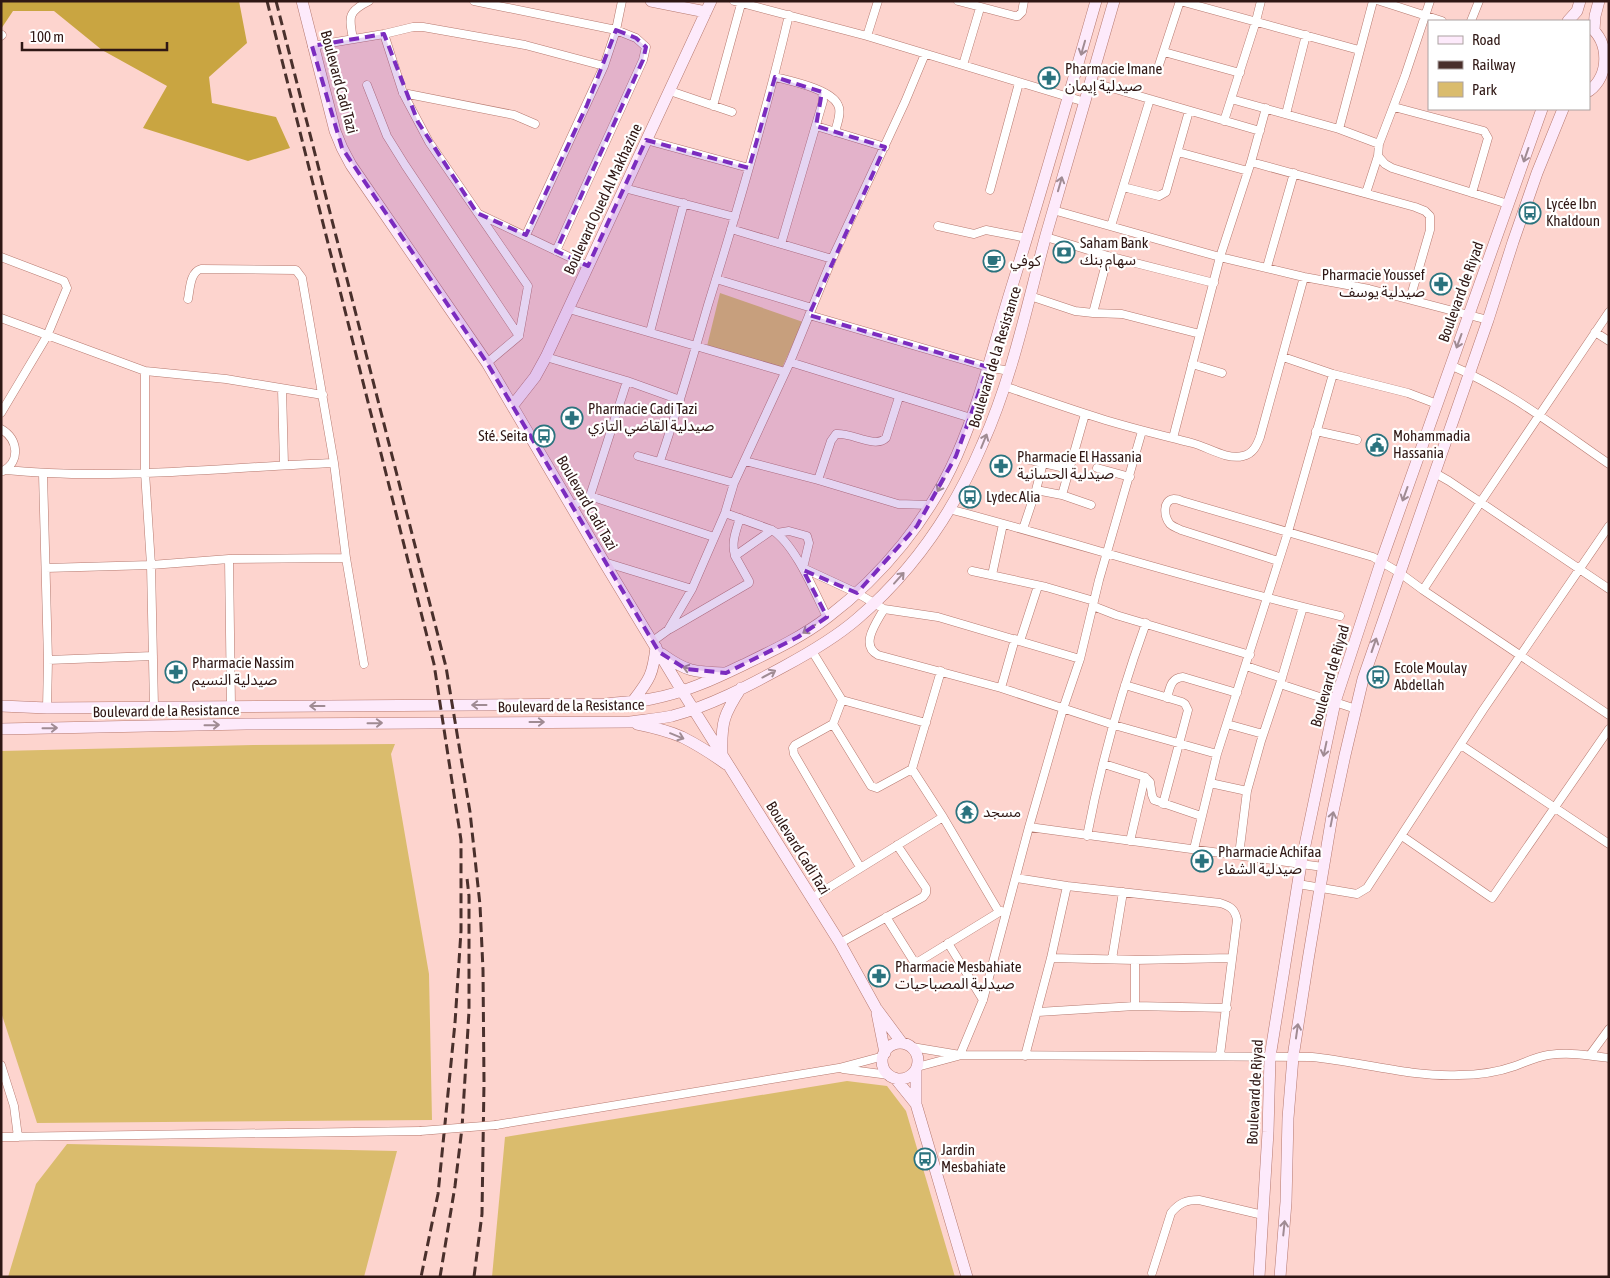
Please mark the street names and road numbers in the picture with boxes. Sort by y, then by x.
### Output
street label: Boulevard Cadi Tazi [318,28,361,135]
street label: Boulevard Oued Al Makhazine [560,120,645,277]
street label: Boulevard de Riyad [1434,239,1487,344]
street label: Boulevard de la Resistance [965,284,1024,430]
street label: Boulevard Cadi Tazi [554,453,621,553]
street label: Boulevard de Riyad [1307,623,1352,729]
street label: Boulevard de la Resistance [497,696,645,715]
street label: Boulevard de la Resistance [92,701,240,720]
street label: Boulevard Cadi Tazi [763,798,834,897]
street label: Boulevard de Riyad [1243,1039,1266,1145]

